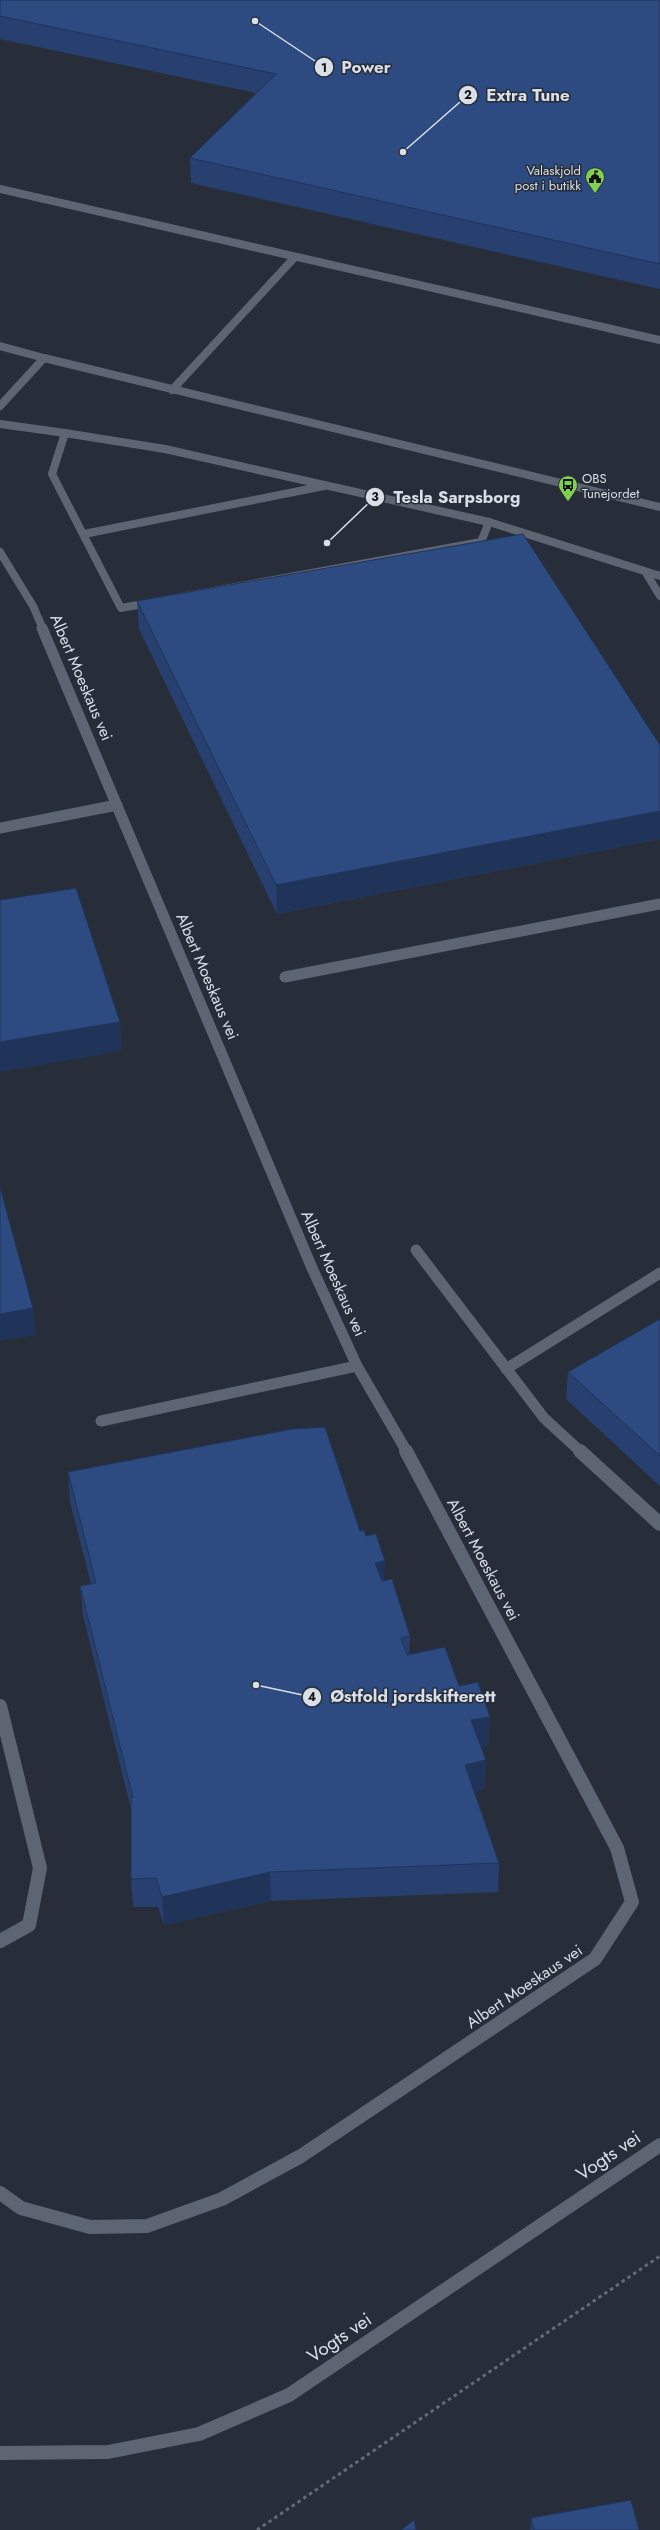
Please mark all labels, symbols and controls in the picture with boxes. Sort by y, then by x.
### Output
callout: Power [314,53,399,82]
text: Power [341,55,391,79]
text: 1 [321,59,327,77]
callout: Extra Tune [458,80,577,109]
text: Extra Tune [486,83,570,107]
text: 2 [464,86,472,104]
place label: Valaskjold post i butikk [515,161,581,195]
public building icon: Valaskjold post i butikk [584,166,606,194]
place label: OBS Tunejordet [582,469,640,503]
bus stop icon: OBS Tunejordet [557,474,579,502]
callout: Tesla Sarpsborg [365,483,528,512]
text: Tesla Sarpsborg [394,485,520,509]
text: 3 [371,488,379,506]
street label: Albert Moeskaus vei [44,610,119,744]
street label: Albert Moeskaus vei [170,909,245,1043]
street label: Albert Moeskaus vei [295,1207,372,1340]
street label: Albert Moeskaus vei [442,1494,526,1625]
callout: Østfold jordskifterett [302,1682,503,1711]
text: Østfold jordskifterett [330,1684,496,1708]
text: 4 [308,1688,316,1706]
street label: Albert Moeskaus vei [462,1939,587,2034]
street label: Vogts vei [570,2124,646,2187]
street label: Vogts vei [301,2306,377,2369]

